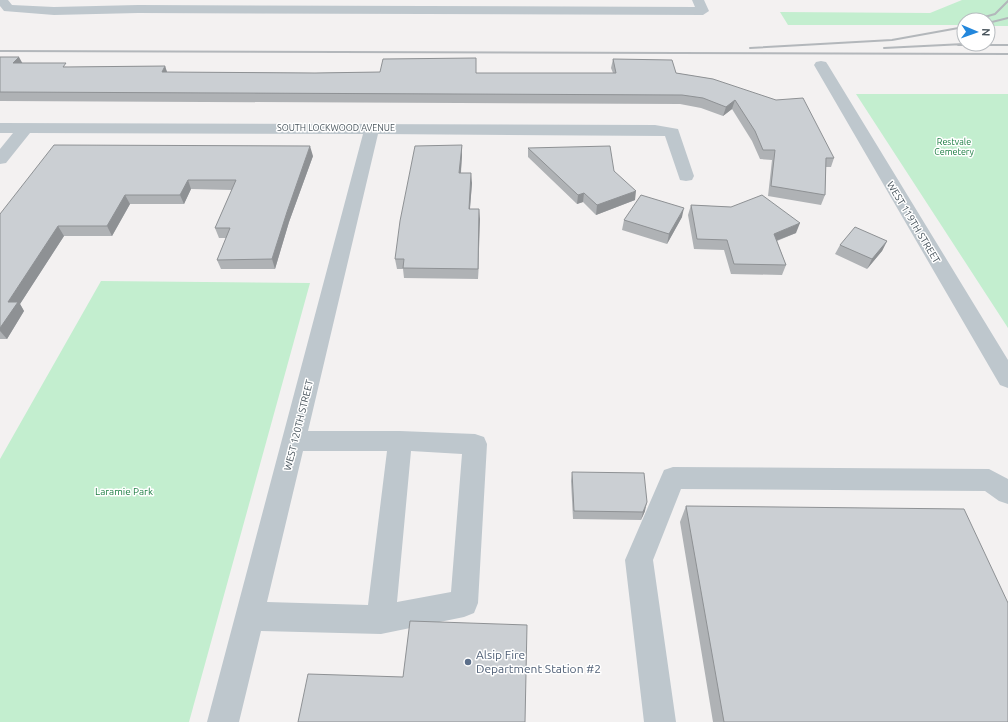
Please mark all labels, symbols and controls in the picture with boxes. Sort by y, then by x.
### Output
north arrow [956,12,996,52]
text: N [980,28,992,37]
street label: SOUTH LOCKWOOD AVENUE [277,123,395,133]
park label: Restvale Cemetery [934,137,974,157]
street label: WEST 119TH STREET [885,179,943,266]
street label: WEST 120TH STREET [282,378,315,472]
park label: Laramie Park [95,486,153,497]
place label: Alsip Fire Department Station #2 [476,648,601,675]
marker: Alsip Fire Department Station #2 [463,657,473,667]

